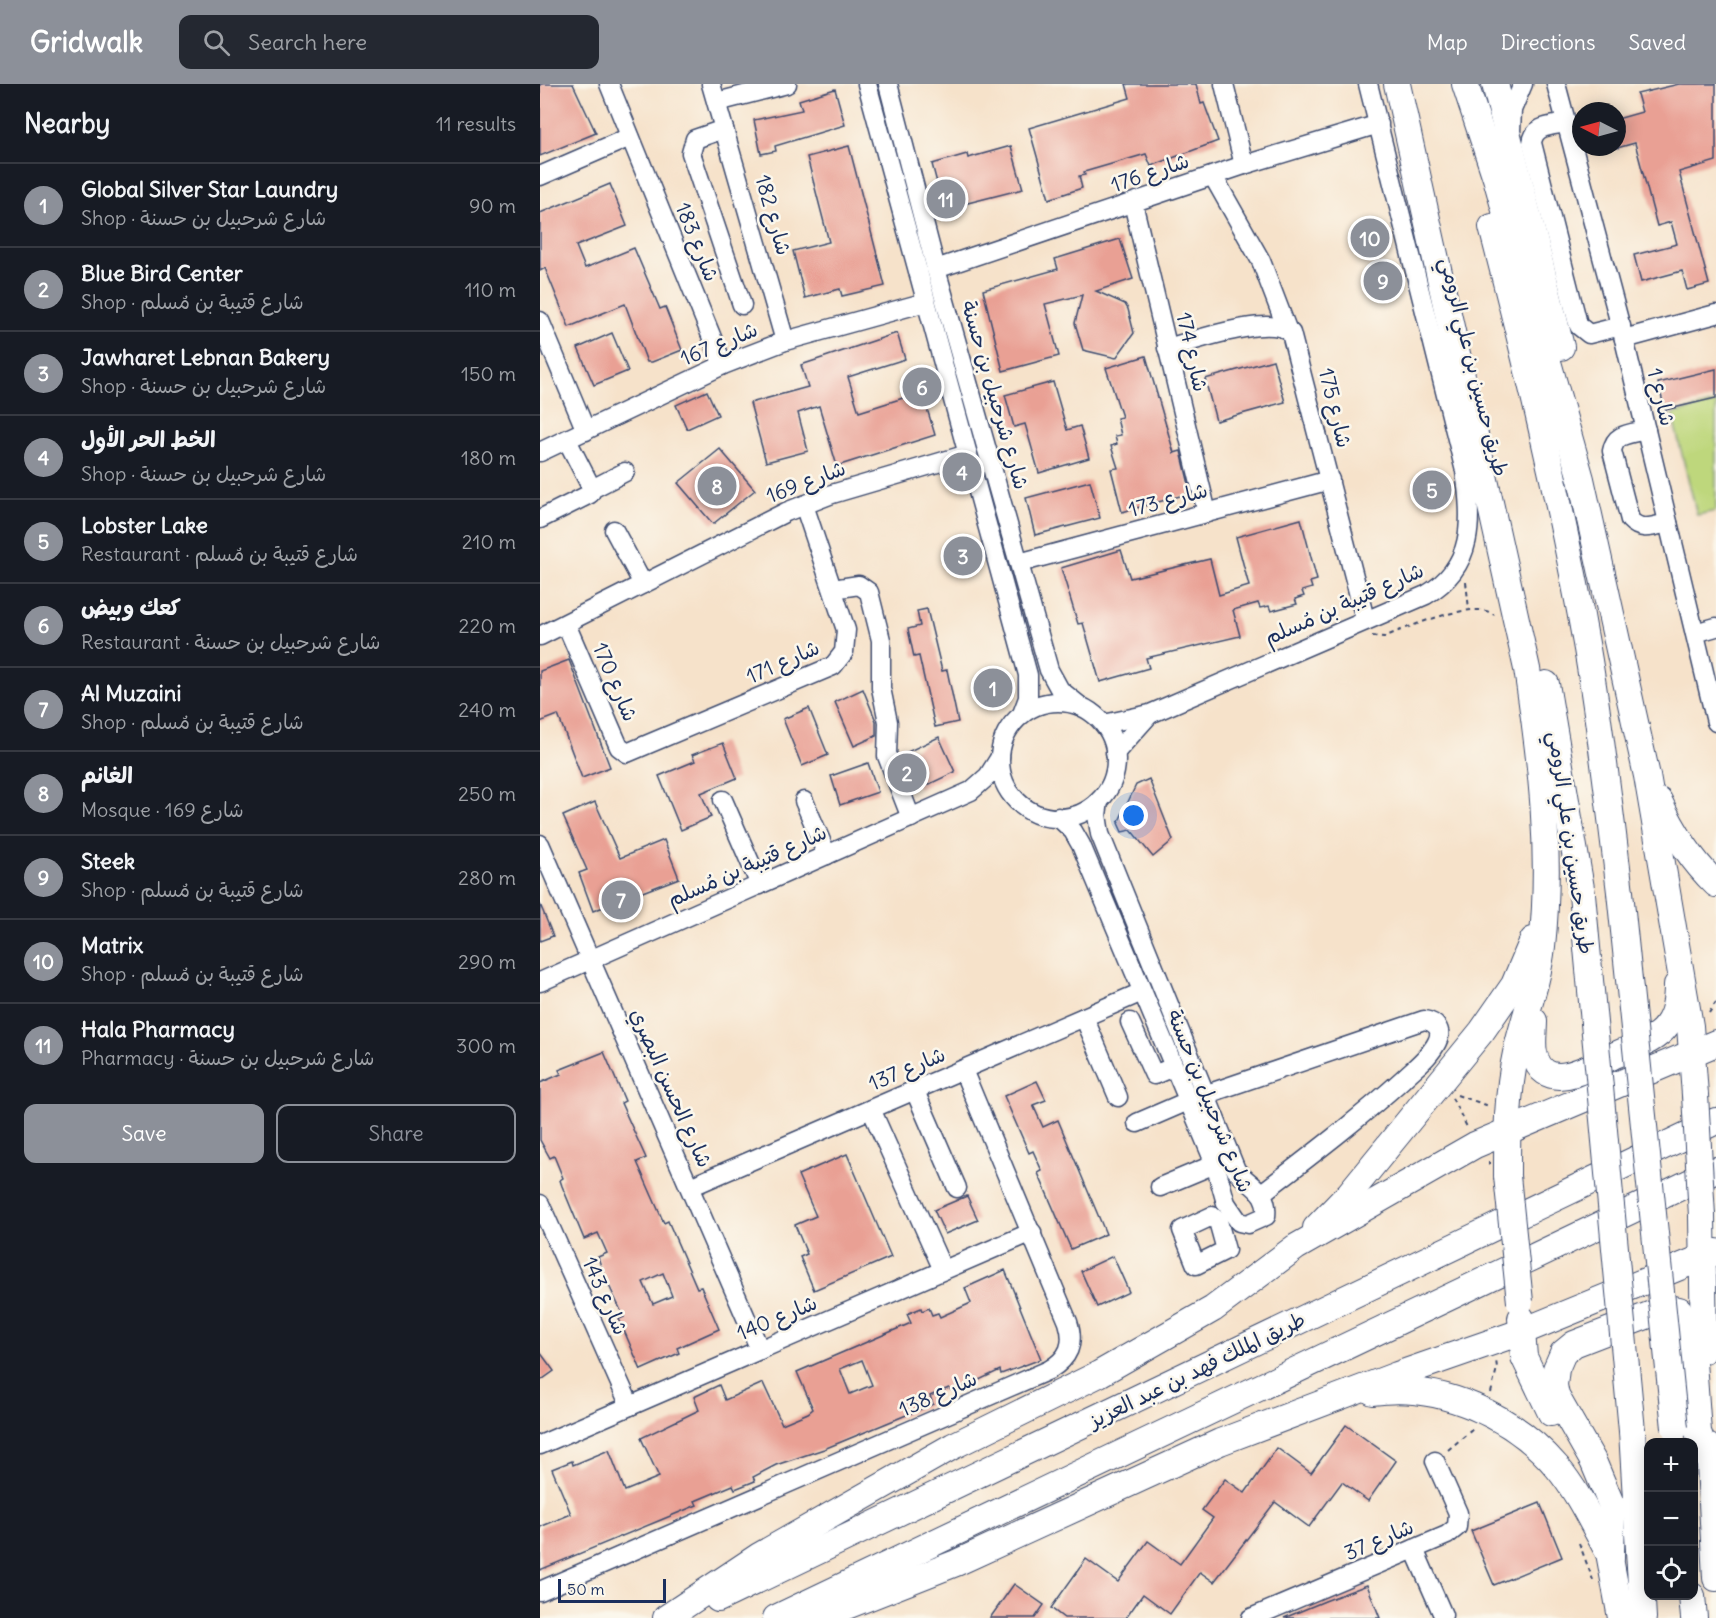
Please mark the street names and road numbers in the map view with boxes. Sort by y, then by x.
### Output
street label: شارع 176 [1107,147,1193,200]
street label: شارع 182 [747,172,798,259]
street label: شارع 183 [668,198,725,286]
street label: طريق حسين بن علي الرومي [1428,254,1515,481]
street label: شارع شرحبيل بن حسنة [954,297,1035,493]
street label: شارع 174 [1168,310,1215,395]
street label: شارع 167 [676,315,762,374]
street label: شارع 175 [1311,365,1358,451]
street label: شارع 1 [1639,365,1682,429]
street label: شارع 169 [762,454,850,511]
street label: شارع 173 [1125,476,1211,525]
street label: شارع قتيبة بن مُسلم [1260,556,1429,654]
street label: شارع 171 [742,633,824,691]
street label: شارع 170 [585,638,644,726]
street label: طريق حسين بن علي الرومي [1537,730,1601,957]
street label: شارع قتيبة بن مُسلم [663,818,832,916]
street label: شارع الحسن البصري [622,1004,719,1172]
street label: شارع شرحبيل بن حسنة [1160,1005,1260,1197]
street label: شارع 137 [864,1040,950,1099]
street label: شارع 143 [574,1252,635,1340]
street label: شارع 140 [733,1289,822,1348]
street label: طريق الملك فهد بن عبد العزيز [1082,1305,1310,1435]
street label: شارع 138 [894,1364,982,1425]
street label: شارع 37 [1340,1513,1418,1568]

